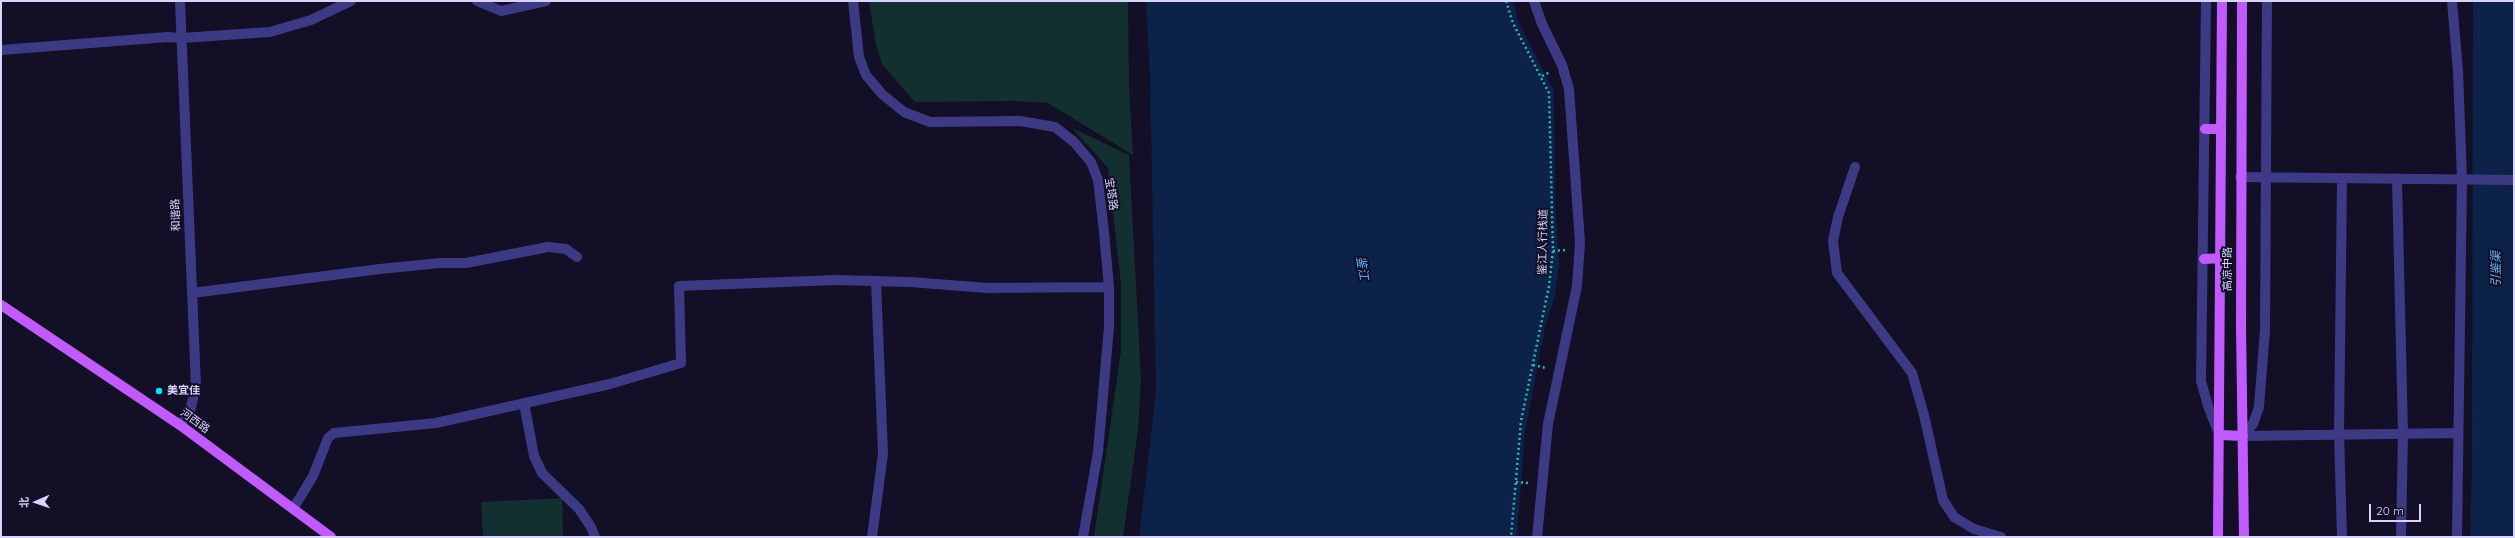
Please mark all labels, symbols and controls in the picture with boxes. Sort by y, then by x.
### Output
street label: 宝塔路 [1102,177,1120,211]
street label: 和谐路 [169,198,183,232]
street label: 鉴江人行栈道 [1536,209,1550,275]
street label: 高凉中路 [2221,247,2235,291]
water label: 引鉴渠 [2489,251,2503,287]
water label: 鉴江 [1353,255,1371,281]
place label: 美宜佳 [167,384,200,398]
marker: 美宜佳 [154,386,164,396]
street label: 河西路 [178,406,212,436]
north arrow [16,482,56,522]
scale bar [2371,496,2423,522]
text: 北 [17,497,31,508]
text: 20 m [2376,503,2404,518]

